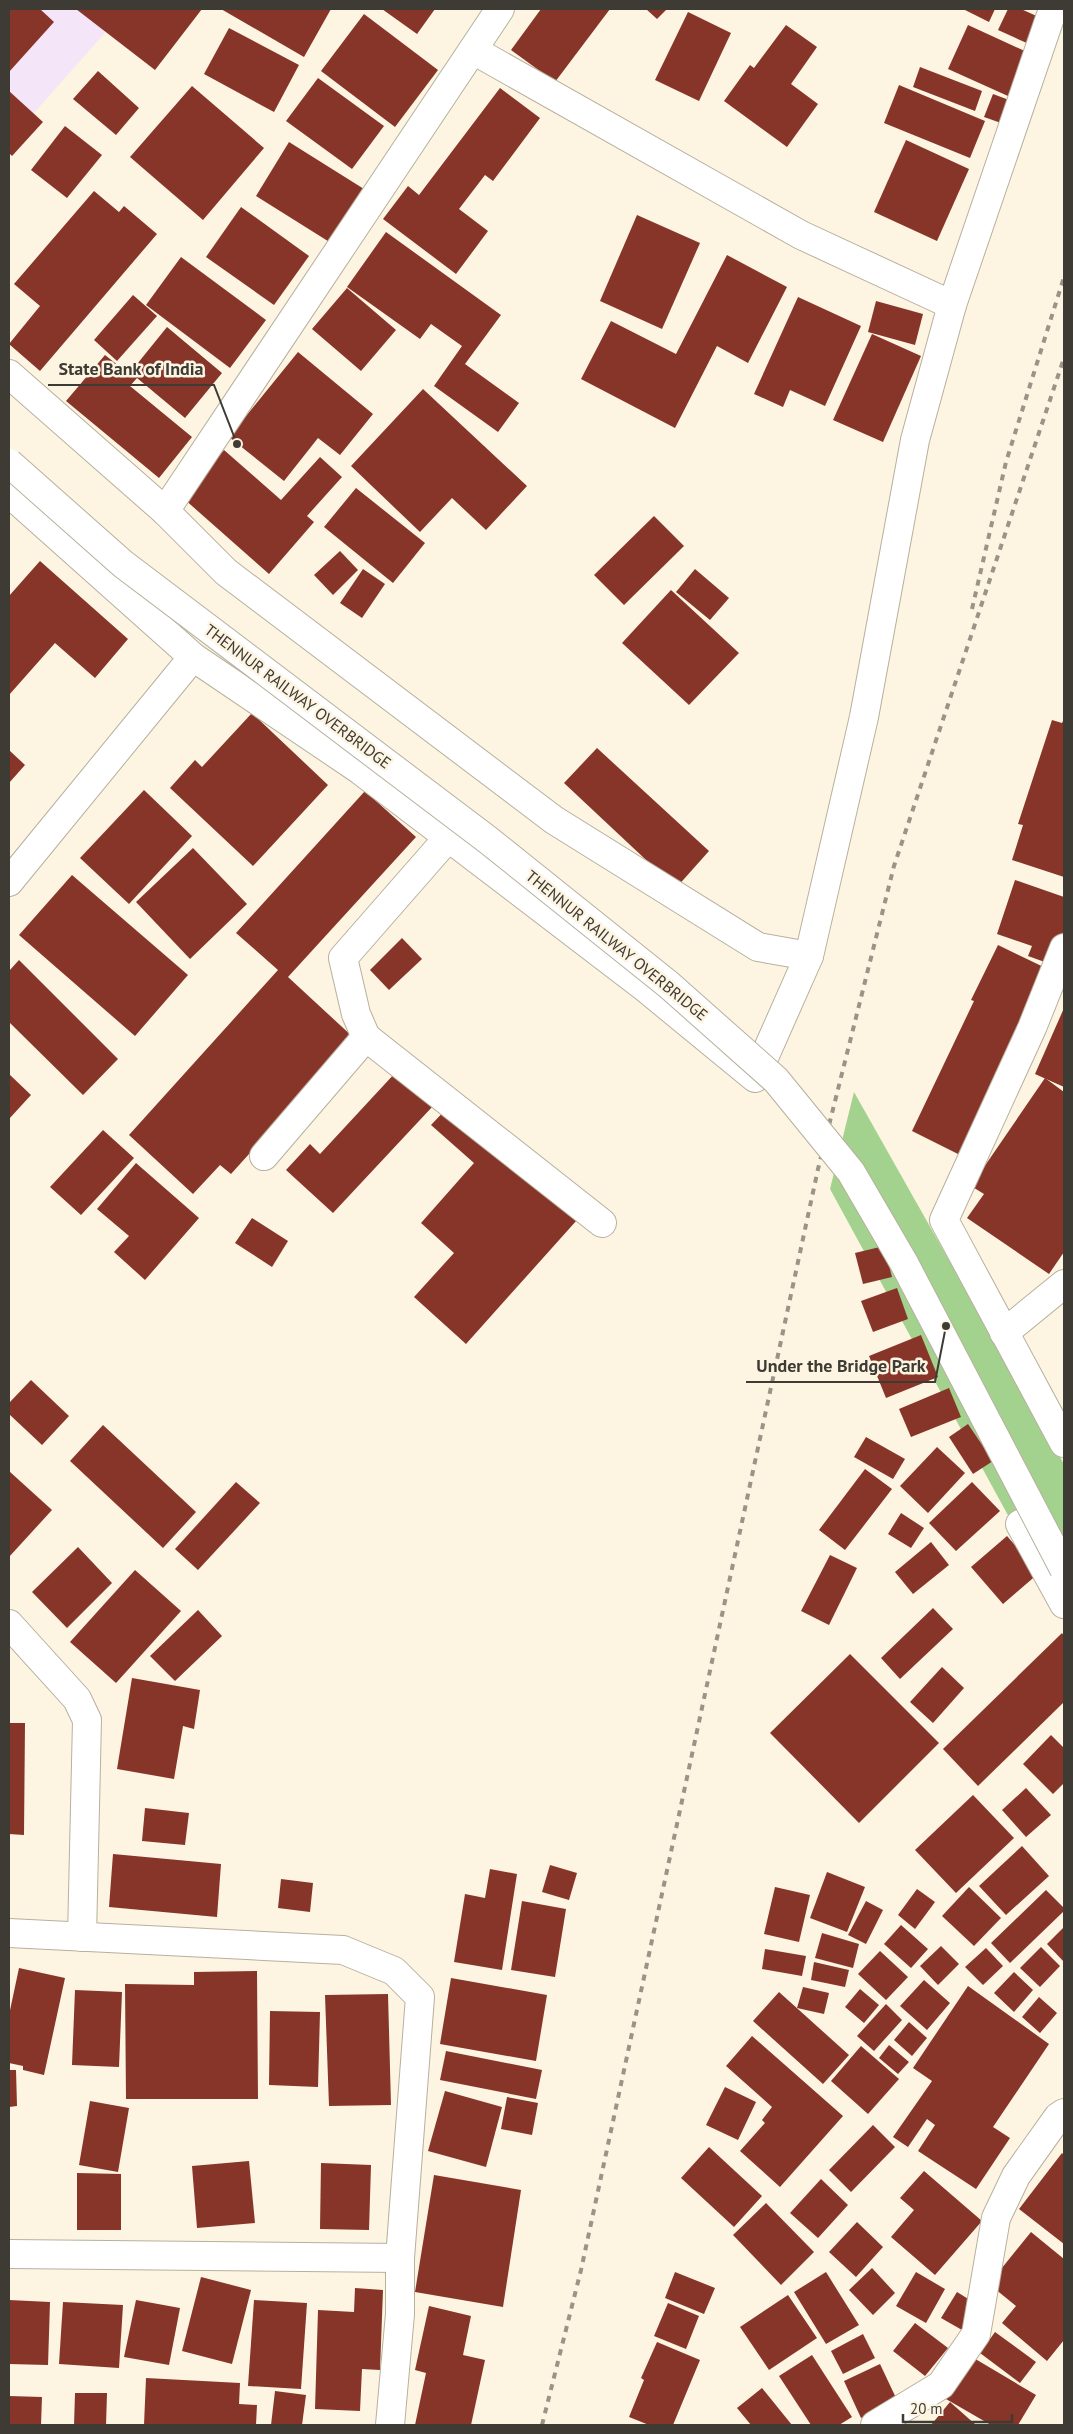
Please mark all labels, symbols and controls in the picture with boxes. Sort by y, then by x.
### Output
callout: State Bank of India [48,352,214,385]
text: State Bank of India [58,357,204,380]
street label: THENNUR RAILWAY OVERBRIDGE [201,619,395,773]
street label: THENNUR RAILWAY OVERBRIDGE [522,865,712,1025]
callout: Under the Bridge Park [746,1349,935,1382]
text: Under the Bridge Park [756,1354,926,1377]
scale bar [903,2392,1012,2424]
text: 20 m [910,2399,943,2418]

